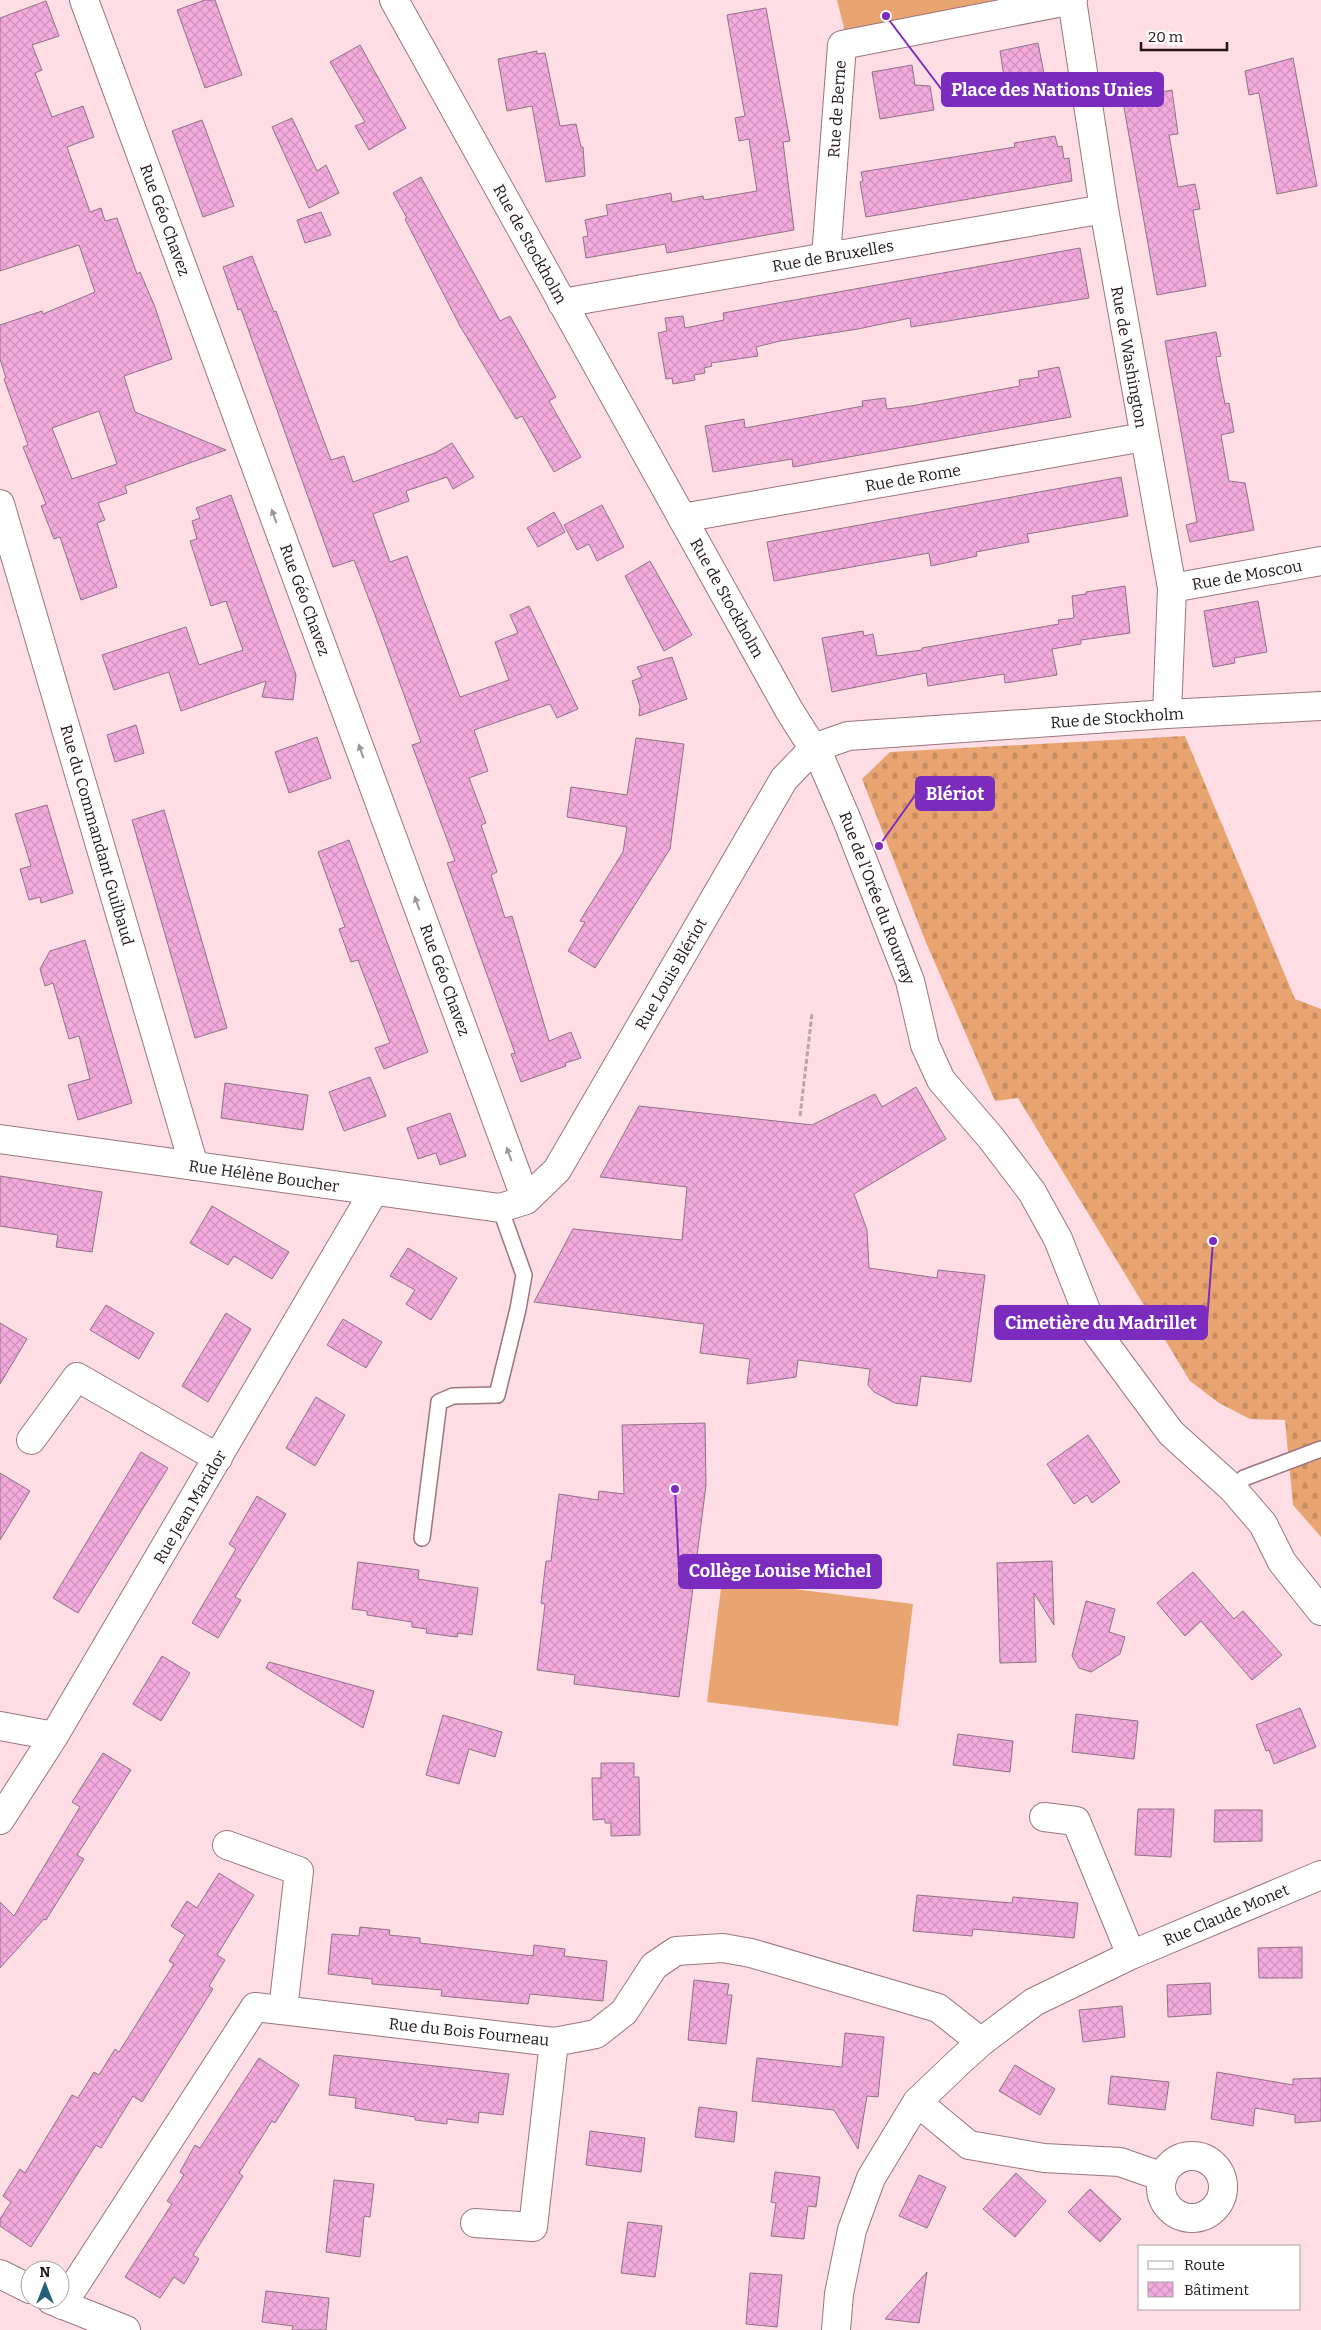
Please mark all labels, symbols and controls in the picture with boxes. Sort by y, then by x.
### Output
scale bar [1141,20,1227,52]
text: 20 m [1148,28,1184,46]
street label: Rue de Berne [824,59,850,159]
callout: Place des Nations Unies [942,73,1163,106]
text: Place des Nations Unies [951,79,1153,101]
street label: Rue Géo Chavez [136,161,194,279]
street label: Rue de Stockholm [489,181,571,307]
street label: Rue de Bruxelles [771,236,895,276]
street label: Rue de Washington [1107,285,1151,429]
street label: Rue de Rome [864,460,962,496]
one-way arrow [270,508,278,523]
street label: Rue de Stockholm [686,535,768,661]
street label: Rue Géo Chavez [276,541,334,659]
street label: Rue de Moscou [1190,556,1304,594]
street label: Rue de Stockholm [1050,704,1184,732]
street label: Rue du Commandant Guilbaud [56,722,138,948]
one-way arrow [357,743,364,758]
callout: Blériot [916,777,994,810]
text: Blériot [926,783,984,805]
street label: Rue de l'Orée du Rouvray [835,809,919,988]
one-way arrow [413,895,421,910]
street label: Rue Louis Blériot [631,915,711,1033]
street label: Rue Géo Chavez [416,921,474,1039]
one-way arrow [505,1146,513,1161]
street label: Rue Hélène Boucher [188,1156,340,1196]
callout: Cimetière du Madrillet [995,1306,1207,1339]
text: Cimetière du Madrillet [1005,1312,1197,1334]
street label: Rue Jean Maridor [150,1447,230,1567]
callout: Collège Louise Michel [679,1555,881,1588]
text: Collège Louise Michel [689,1560,872,1582]
street label: Rue Claude Monet [1160,1880,1292,1950]
street label: Rue du Bois Fourneau [388,2014,550,2050]
legend [1138,2245,1301,2310]
text: Route [1184,2256,1225,2274]
north arrow [20,2260,70,2310]
text: N [40,2264,51,2281]
text: Bâtiment [1184,2281,1249,2299]

